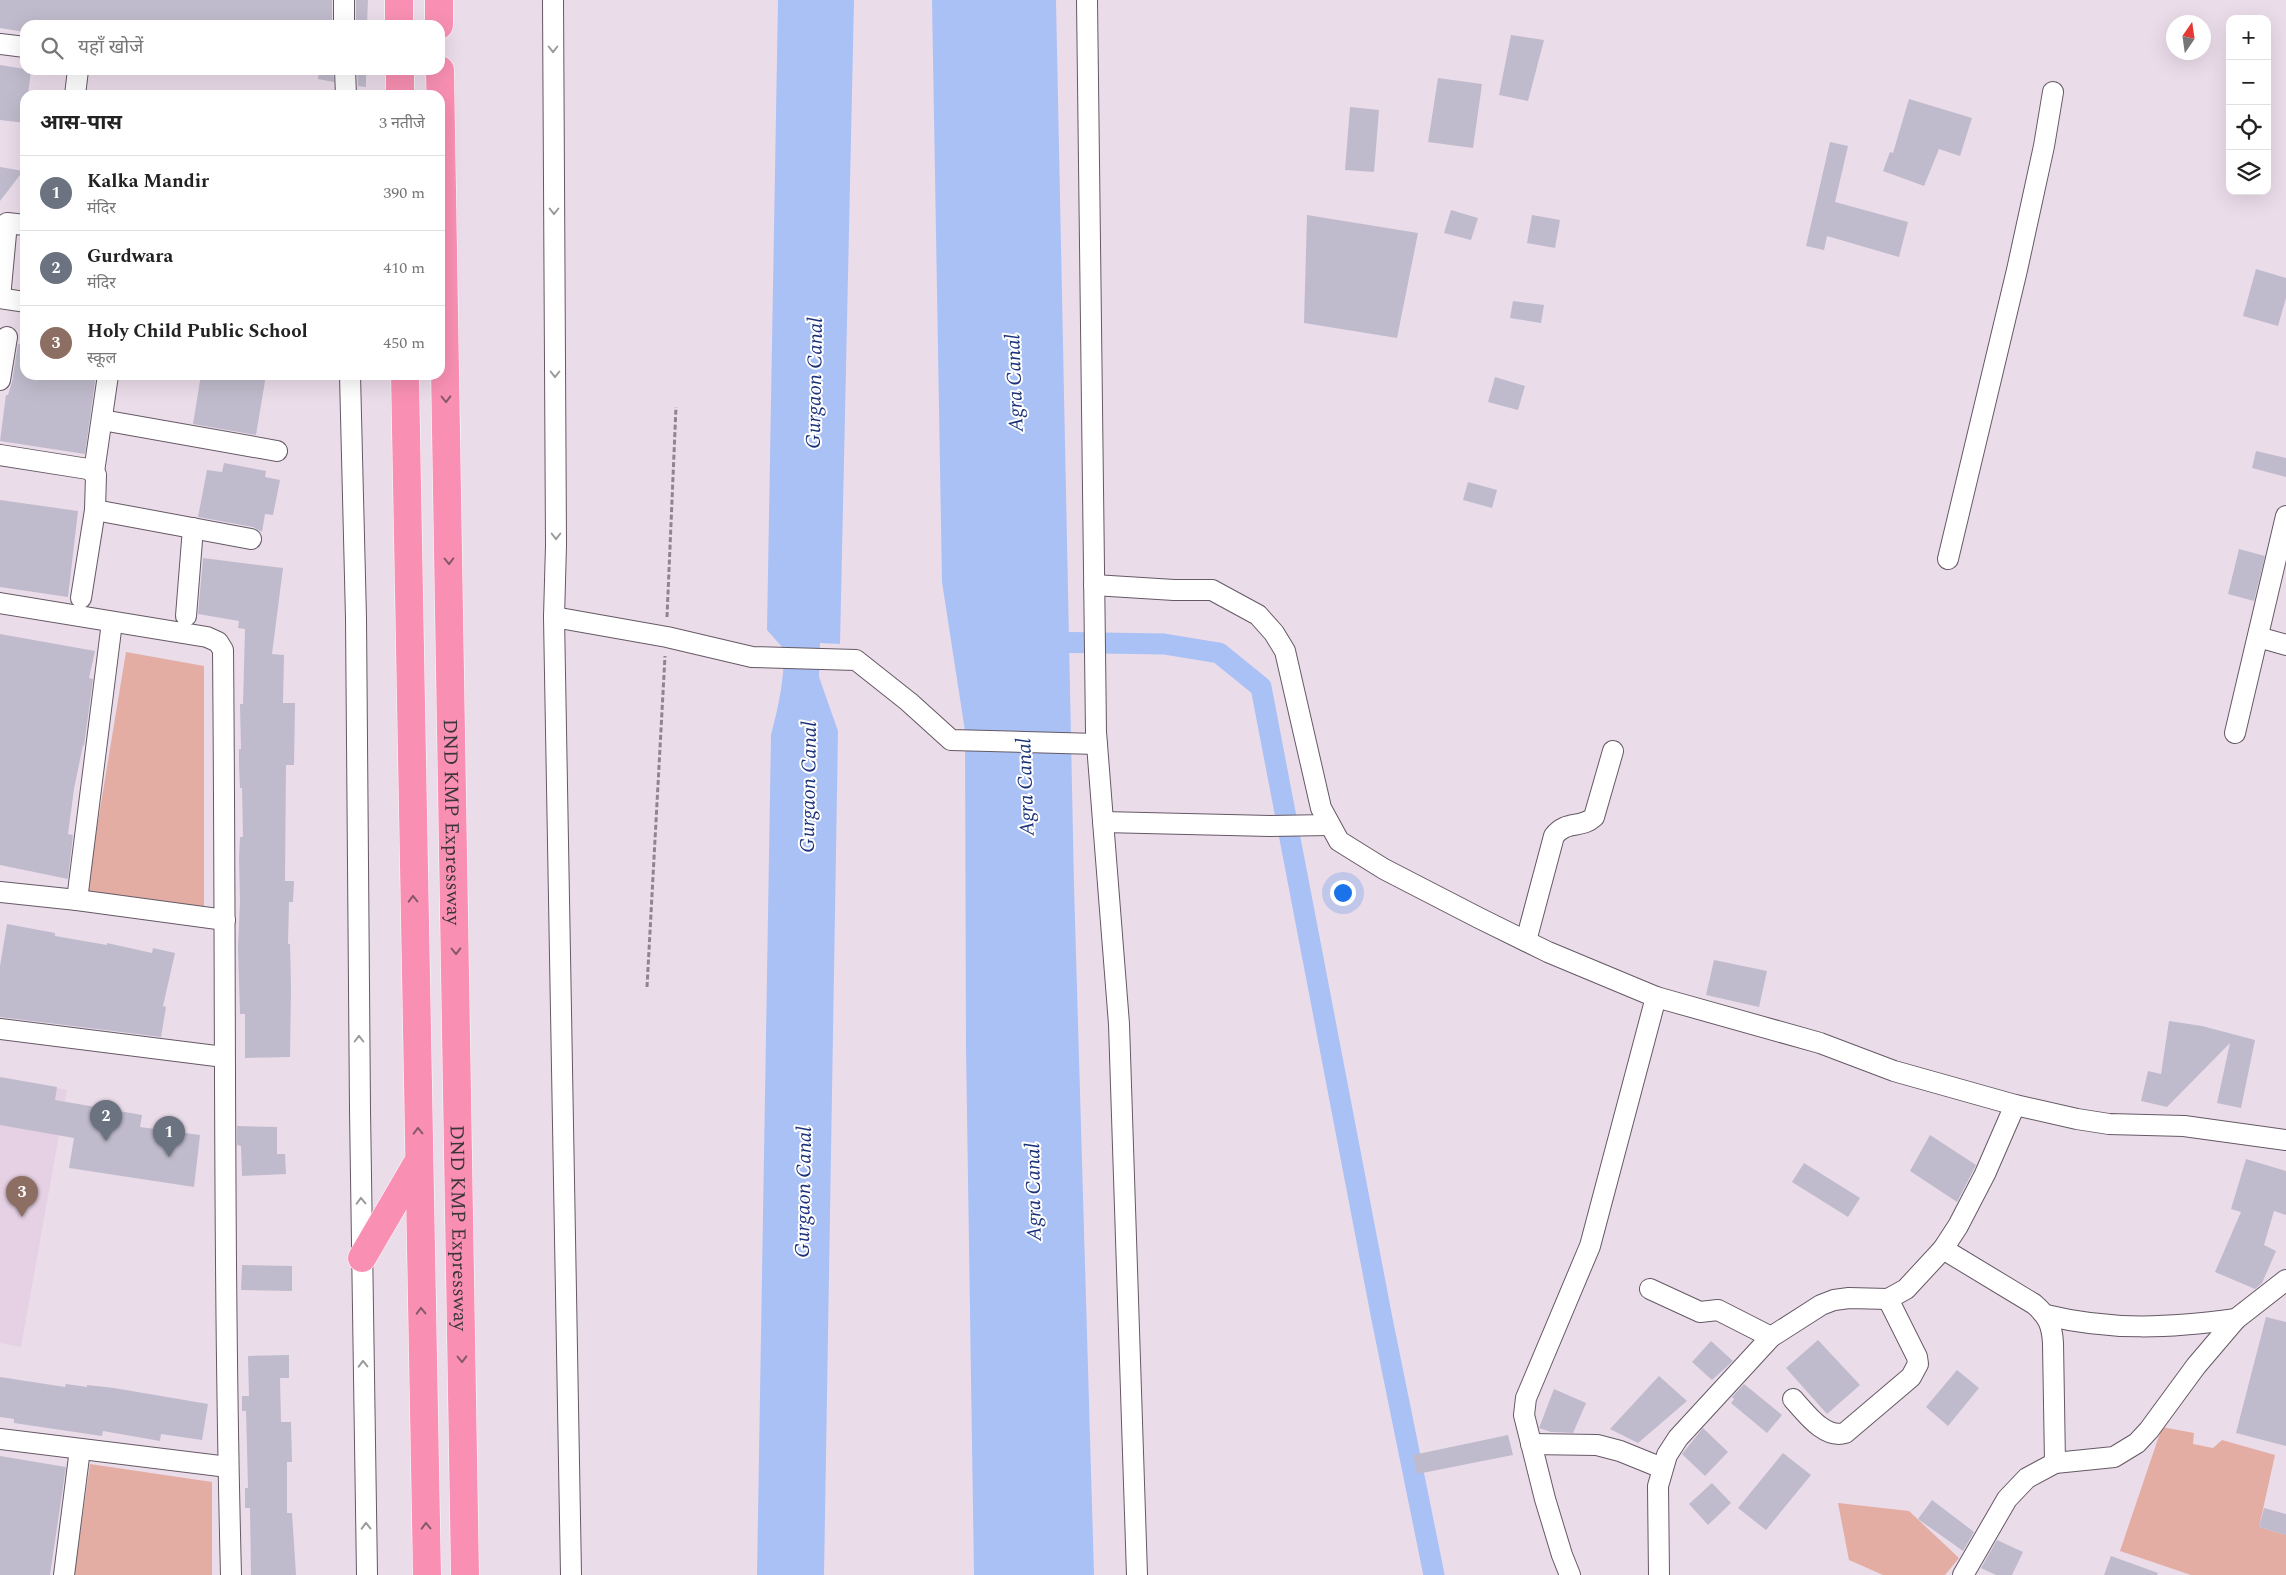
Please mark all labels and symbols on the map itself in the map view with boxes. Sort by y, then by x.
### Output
north arrow [2166,15,2211,60]
one-way arrow [548,45,558,53]
one-way arrow [549,208,559,215]
water label: Gurgaon Canal [798,316,832,449]
water label: Agra Canal [997,333,1033,434]
one-way arrow [550,370,560,378]
one-way arrow [441,395,451,403]
one-way arrow [551,532,561,540]
one-way arrow [444,558,454,565]
street label: DND KMP Expressway [435,718,468,927]
water label: Gurgaon Canal [792,720,826,853]
water label: Agra Canal [1008,737,1044,838]
your location [1330,880,1356,906]
one-way arrow [408,895,419,903]
one-way arrow [451,948,461,955]
one-way arrow [354,1035,364,1042]
pin: 2 [90,1100,122,1141]
pin: 1 [153,1116,185,1157]
street label: DND KMP Expressway [442,1124,475,1333]
water label: Gurgaon Canal [787,1125,821,1258]
one-way arrow [412,1127,423,1135]
water label: Agra Canal [1017,1142,1051,1242]
pin: 3 [6,1176,38,1217]
one-way arrow [356,1197,366,1205]
one-way arrow [416,1307,426,1315]
one-way arrow [457,1355,467,1363]
one-way arrow [358,1360,368,1368]
one-way arrow [360,1522,371,1530]
one-way arrow [421,1522,431,1530]

